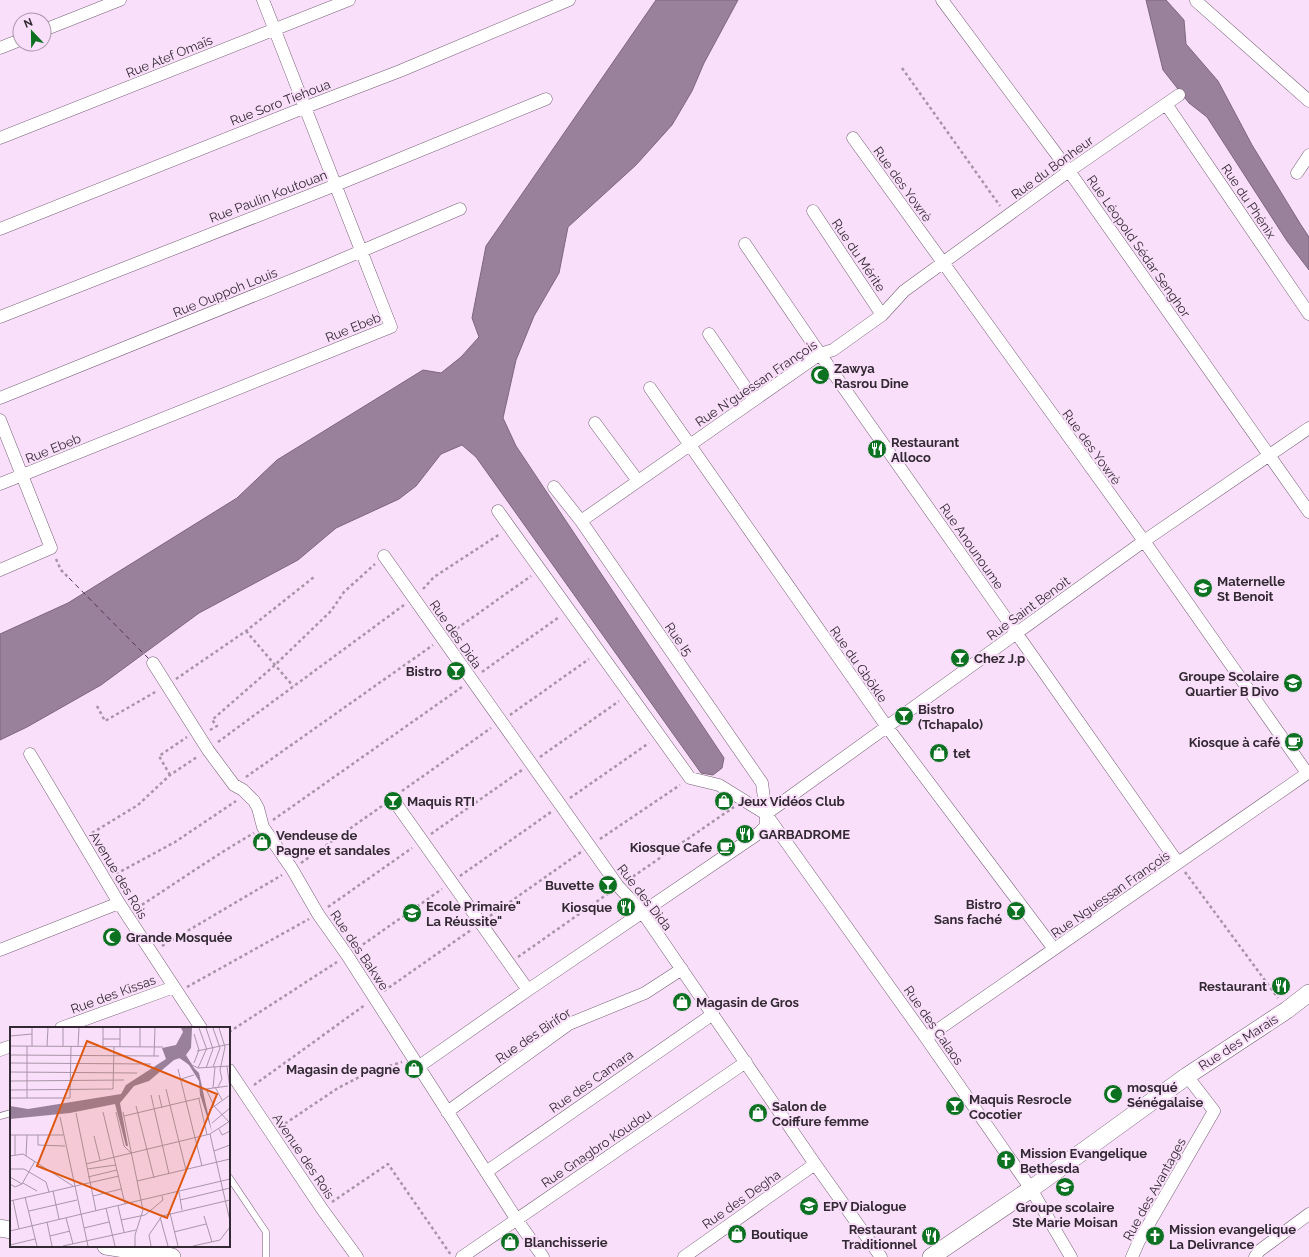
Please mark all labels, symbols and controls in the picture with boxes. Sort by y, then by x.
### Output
north arrow [12,12,52,52]
text: N [22,16,35,31]
street label: Rue Atef Omaîs [124,32,215,81]
street label: Rue Soro Tiehoua [228,76,332,129]
street label: Rue du Bonheur [1008,132,1097,202]
street label: Rue des Yowrè [870,144,935,225]
street label: Rue du Phénix [1218,161,1279,242]
street label: Rue Paulin Koutouan [207,167,329,226]
street label: Rue Léopold Sédar Senghor [1084,172,1194,320]
street label: Rue du Mérite [829,216,889,295]
street label: Rue Ouppoh Louis [171,265,280,320]
street label: Rue Ebeb [323,310,383,345]
street label: Rue N'guessan François [693,337,820,430]
place label: Zawya Rasrou Dine [834,361,909,391]
mosque icon: Zawya Rasrou Dine [809,364,831,386]
street label: Rue des Yowrè [1059,407,1124,488]
street label: Rue Ebeb [23,431,83,466]
place label: Restaurant Alloco [891,435,959,465]
restaurant icon: Restaurant Alloco [866,438,888,460]
street label: Rue Anounoume [936,501,1007,592]
street label: Rue Saint Benoit [984,573,1073,644]
place label: Maternelle St Benoit [1217,574,1285,604]
school or university icon: Maternelle St Benoit [1192,577,1214,599]
street label: Rue des Dida [427,597,485,671]
street label: Rue I5 [662,620,695,659]
street label: Rue du Gbôkle [827,623,891,705]
bar icon: Chez J.p [949,647,971,669]
place label: Chez J.p [974,651,1025,666]
bar icon: Bistro [445,660,467,682]
place label: Bistro [406,664,442,679]
place label: Groupe Scolaire Quartier B Divo [1179,669,1279,699]
school or university icon: Groupe Scolaire Quartier B Divo [1282,672,1304,694]
place label: Bistro (Tchapalo) [918,702,983,732]
bar icon: Bistro (Tchapalo) [893,705,915,727]
cafe icon: Kiosque à café [1283,731,1305,753]
place label: Kiosque à café [1189,735,1280,750]
shop icon: tet [928,742,950,764]
place label: tet [953,746,971,761]
bar icon: Maquis RTI [382,790,404,812]
shop icon: Jeux Vidéos Club [713,790,735,812]
place label: Maquis RTI [407,794,475,809]
place label: Jeux Vidéos Club [738,794,845,809]
restaurant icon: GARBADROME [734,823,756,845]
place label: GARBADROME [759,827,850,842]
place label: Vendeuse de Pagne et sandales [276,828,391,858]
street label: Avenue des Rois [87,829,151,922]
shop icon: Vendeuse de Pagne et sandales [251,831,273,853]
cafe icon: Kiosque Cafe [715,836,737,858]
place label: Kiosque Cafe [630,840,712,855]
street label: Rue Nguessan François [1048,848,1172,941]
street label: Rue des Dida [614,861,675,933]
bar icon: Buvette [597,874,619,896]
place label: Buvette [545,878,594,893]
restaurant icon: Kiosque [615,896,637,918]
place label: Bistro Sans faché [934,897,1002,927]
place label: Ecole Primaire" La Réussite" [426,899,521,929]
place label: Kiosque [562,900,612,915]
bar icon: Bistro Sans faché [1005,900,1027,922]
school or university icon: Ecole Primaire" La Réussite" [401,902,423,924]
street label: Rue des Bakwe [327,908,392,993]
mosque icon: Grande Mosquée [101,926,123,948]
place label: Grande Mosquée [126,930,233,945]
street label: Rue des Kissas [69,972,158,1017]
restaurant icon: Restaurant [1270,975,1292,997]
place label: Restaurant [1199,979,1267,994]
street label: Rue des Calaos [901,983,966,1068]
shop icon: Magasin de Gros [671,991,693,1013]
place label: Magasin de Gros [696,995,800,1010]
street label: Rue des Birifor [493,1004,574,1066]
street label: Rue des Marais [1196,1011,1281,1074]
inset map [10,1027,230,1247]
street label: Rue des Camara [546,1047,636,1116]
shop icon: Magasin de pagne [403,1058,425,1080]
place label: Magasin de pagne [286,1062,400,1077]
place label: mosqué Sénégalaise [1127,1080,1203,1110]
mosque icon: mosqué Sénégalaise [1102,1083,1124,1105]
place label: Maquis Resrocle Cocotier [969,1092,1072,1122]
bar icon: Maquis Resrocle Cocotier [944,1095,966,1117]
place label: Salon de Coiffure femme [772,1099,869,1129]
shop icon: Salon de Coiffure femme [747,1102,769,1124]
street label: Rue Gnagbro Koudou [538,1106,654,1191]
street label: Avenue des Rois [270,1111,338,1202]
street label: Rue des Avantages [1120,1135,1189,1243]
place label: Mission Evangelique Bethesda [1020,1146,1147,1176]
church icon: Mission Evangelique Bethesda [995,1149,1017,1171]
street label: Rue des Degha [699,1167,783,1232]
school or university icon: Groupe scolaire Ste Marie Moisan [1054,1176,1076,1198]
school or university icon: EPV Dialogue [798,1195,820,1217]
place label: EPV Dialogue [823,1199,907,1214]
place label: Groupe scolaire Ste Marie Moisan [1012,1200,1118,1230]
place label: Restaurant Traditionnel [842,1222,918,1252]
place label: Mission evangelique La Delivrance [1169,1222,1296,1252]
shop icon: Boutique [726,1223,748,1245]
restaurant icon: Restaurant Traditionnel [920,1225,942,1247]
church icon: Mission evangelique La Delivrance [1144,1225,1166,1247]
place label: Boutique [751,1227,808,1242]
shop icon: Blanchisserie [499,1231,521,1253]
place label: Blanchisserie [524,1235,608,1250]

